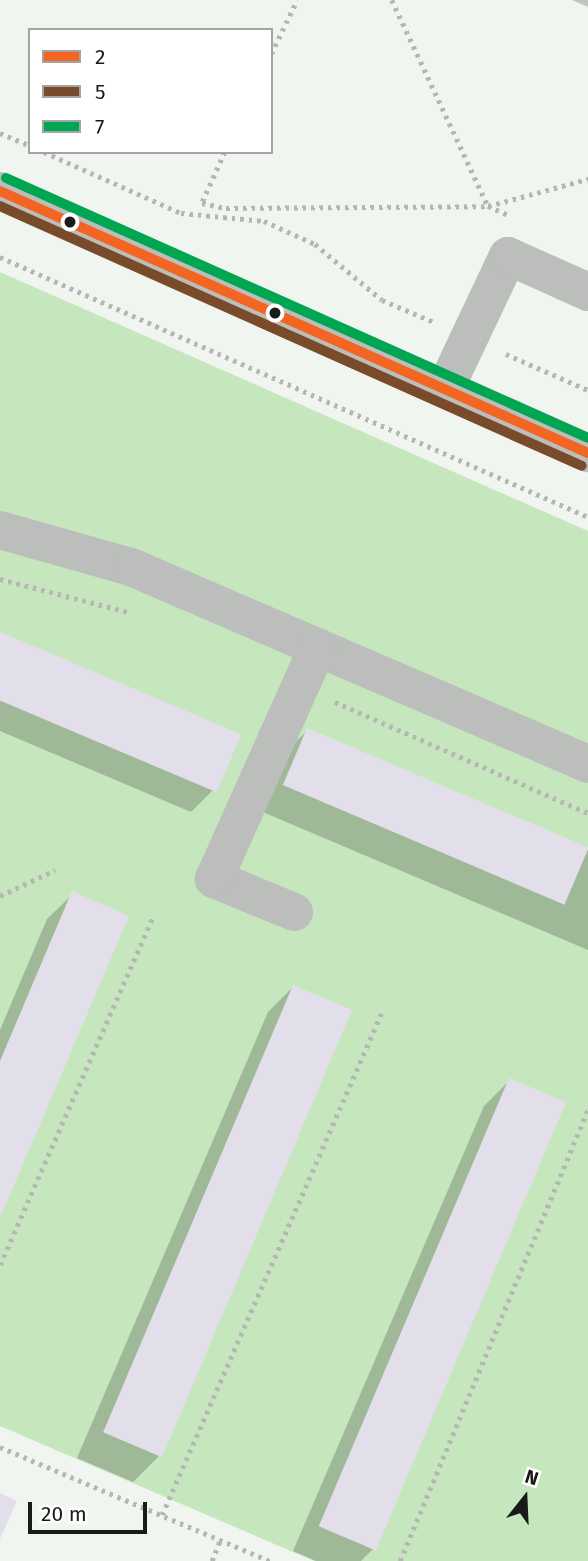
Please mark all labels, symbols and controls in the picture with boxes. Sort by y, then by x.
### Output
legend [28,28,273,154]
text: 2 [95,44,105,70]
text: 5 [95,79,106,105]
text: 7 [95,114,104,140]
unlabelled marker [63,215,77,229]
unlabelled marker [268,306,282,320]
north arrow [490,1463,560,1533]
text: N [522,1465,541,1490]
scale bar [32,1488,150,1532]
text: 20 m [41,1501,87,1527]

